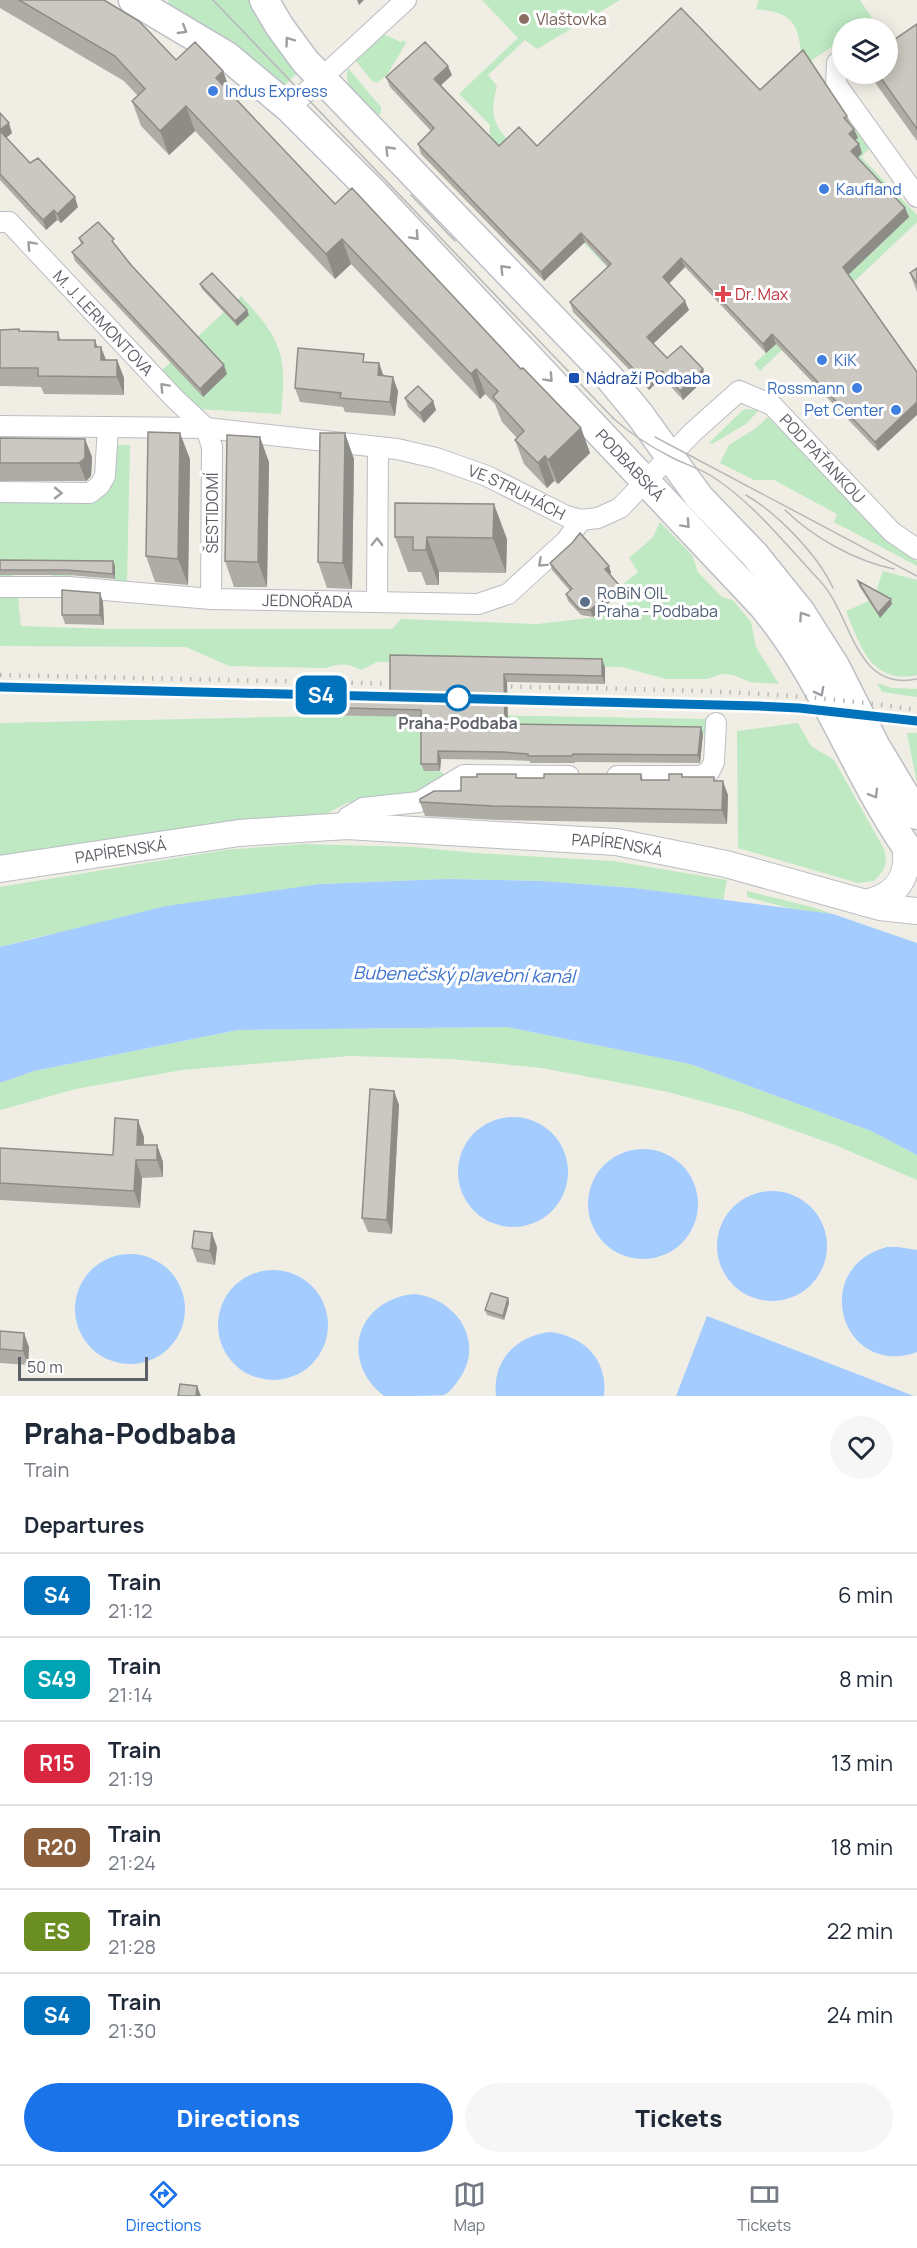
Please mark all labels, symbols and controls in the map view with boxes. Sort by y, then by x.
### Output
place label: Vlaštovka [536,8,607,30]
marker: Vlaštovka [517,12,531,26]
map controls [832,18,898,84]
button: layers [832,18,898,84]
one-way arrow [177,22,187,34]
one-way arrow [286,36,297,47]
place label: Indus Express [225,80,328,102]
marker: Indus Express [206,84,220,98]
one-way arrow [385,146,396,157]
place label: Kaufland [836,178,902,200]
marker: Kaufland [817,182,831,196]
one-way arrow [408,229,419,240]
one-way arrow [27,241,38,252]
street label: M. J. LERMONTOVA [48,265,158,380]
one-way arrow [500,266,511,277]
place label: Dr. Max [735,283,789,305]
marker: Dr. Max [716,287,730,301]
place label: KiK [834,349,857,371]
marker: KiK [815,353,829,367]
place label: Nádraží Podbaba [586,367,710,389]
one-way arrow [542,371,553,381]
marker: Nádraží Podbaba [567,371,581,385]
place label: Rossmann [767,377,845,399]
marker: Rossmann [850,381,864,395]
one-way arrow [160,383,171,394]
place label: Pet Center [804,399,884,421]
marker: Pet Center [889,403,903,417]
street label: POD PAŤANKOU [775,409,870,508]
street label: PODBABSKÁ [591,424,669,506]
street label: VE STRUHÁCH [465,459,569,525]
street label: ŠESTIDOMÍ [201,472,223,554]
one-way arrow [54,486,63,499]
one-way arrow [679,517,690,527]
one-way arrow [371,538,383,547]
one-way arrow [538,556,549,567]
place label: RoBiN OIL Praha - Podbaba [597,582,718,622]
street label: JEDNOŘADÁ [262,589,353,613]
marker: RoBiN OIL Praha - Podbaba [578,595,592,609]
one-way arrow [799,612,810,623]
line badge: S4 [294,676,348,714]
text: S4 [308,681,334,709]
marker: Praha-Podbaba [445,685,471,711]
one-way arrow [813,686,824,696]
place label: Praha-Podbaba [398,712,518,734]
one-way arrow [867,788,879,799]
street label: PAPÍRENSKÁ [571,828,665,862]
street label: PAPÍRENSKÁ [73,833,168,869]
water label: Bubenečský plavební kanál [353,960,578,988]
scale bar [18,1354,148,1382]
text: 50 m [27,1356,63,1378]
text: Praha-Podbaba [24,1414,236,1452]
button: heart [830,1416,893,1479]
text: Train [24,1456,69,1483]
text: Departures [24,1510,144,1540]
text: Train [108,1567,161,1597]
text: 6 min [838,1580,893,1610]
text: S4 [44,1581,70,1609]
text: 21:12 [108,1597,152,1624]
text: Train [108,1651,161,1681]
text: 8 min [839,1664,893,1694]
text: S49 [37,1665,77,1693]
text: 21:14 [108,1681,153,1708]
text: Train [108,1735,161,1765]
text: 13 min [831,1748,893,1778]
text: R15 [39,1749,75,1777]
text: 21:19 [108,1765,153,1792]
text: Train [108,1819,161,1849]
text: 18 min [830,1832,893,1862]
text: R20 [37,1833,77,1861]
text: 21:24 [108,1849,156,1876]
text: Train [108,1903,161,1933]
text: 22 min [827,1916,893,1946]
text: ES [44,1917,70,1945]
text: 21:28 [108,1933,156,1960]
text: Train [108,1987,161,2017]
text: 24 min [827,2000,893,2030]
text: S4 [44,2001,70,2029]
text: 21:30 [108,2017,156,2044]
button: Directions [24,2083,453,2152]
button: Tickets [465,2083,893,2152]
tab: Directions [126,2178,201,2236]
tab: Map [453,2178,486,2236]
tab: Tickets [737,2178,791,2236]

